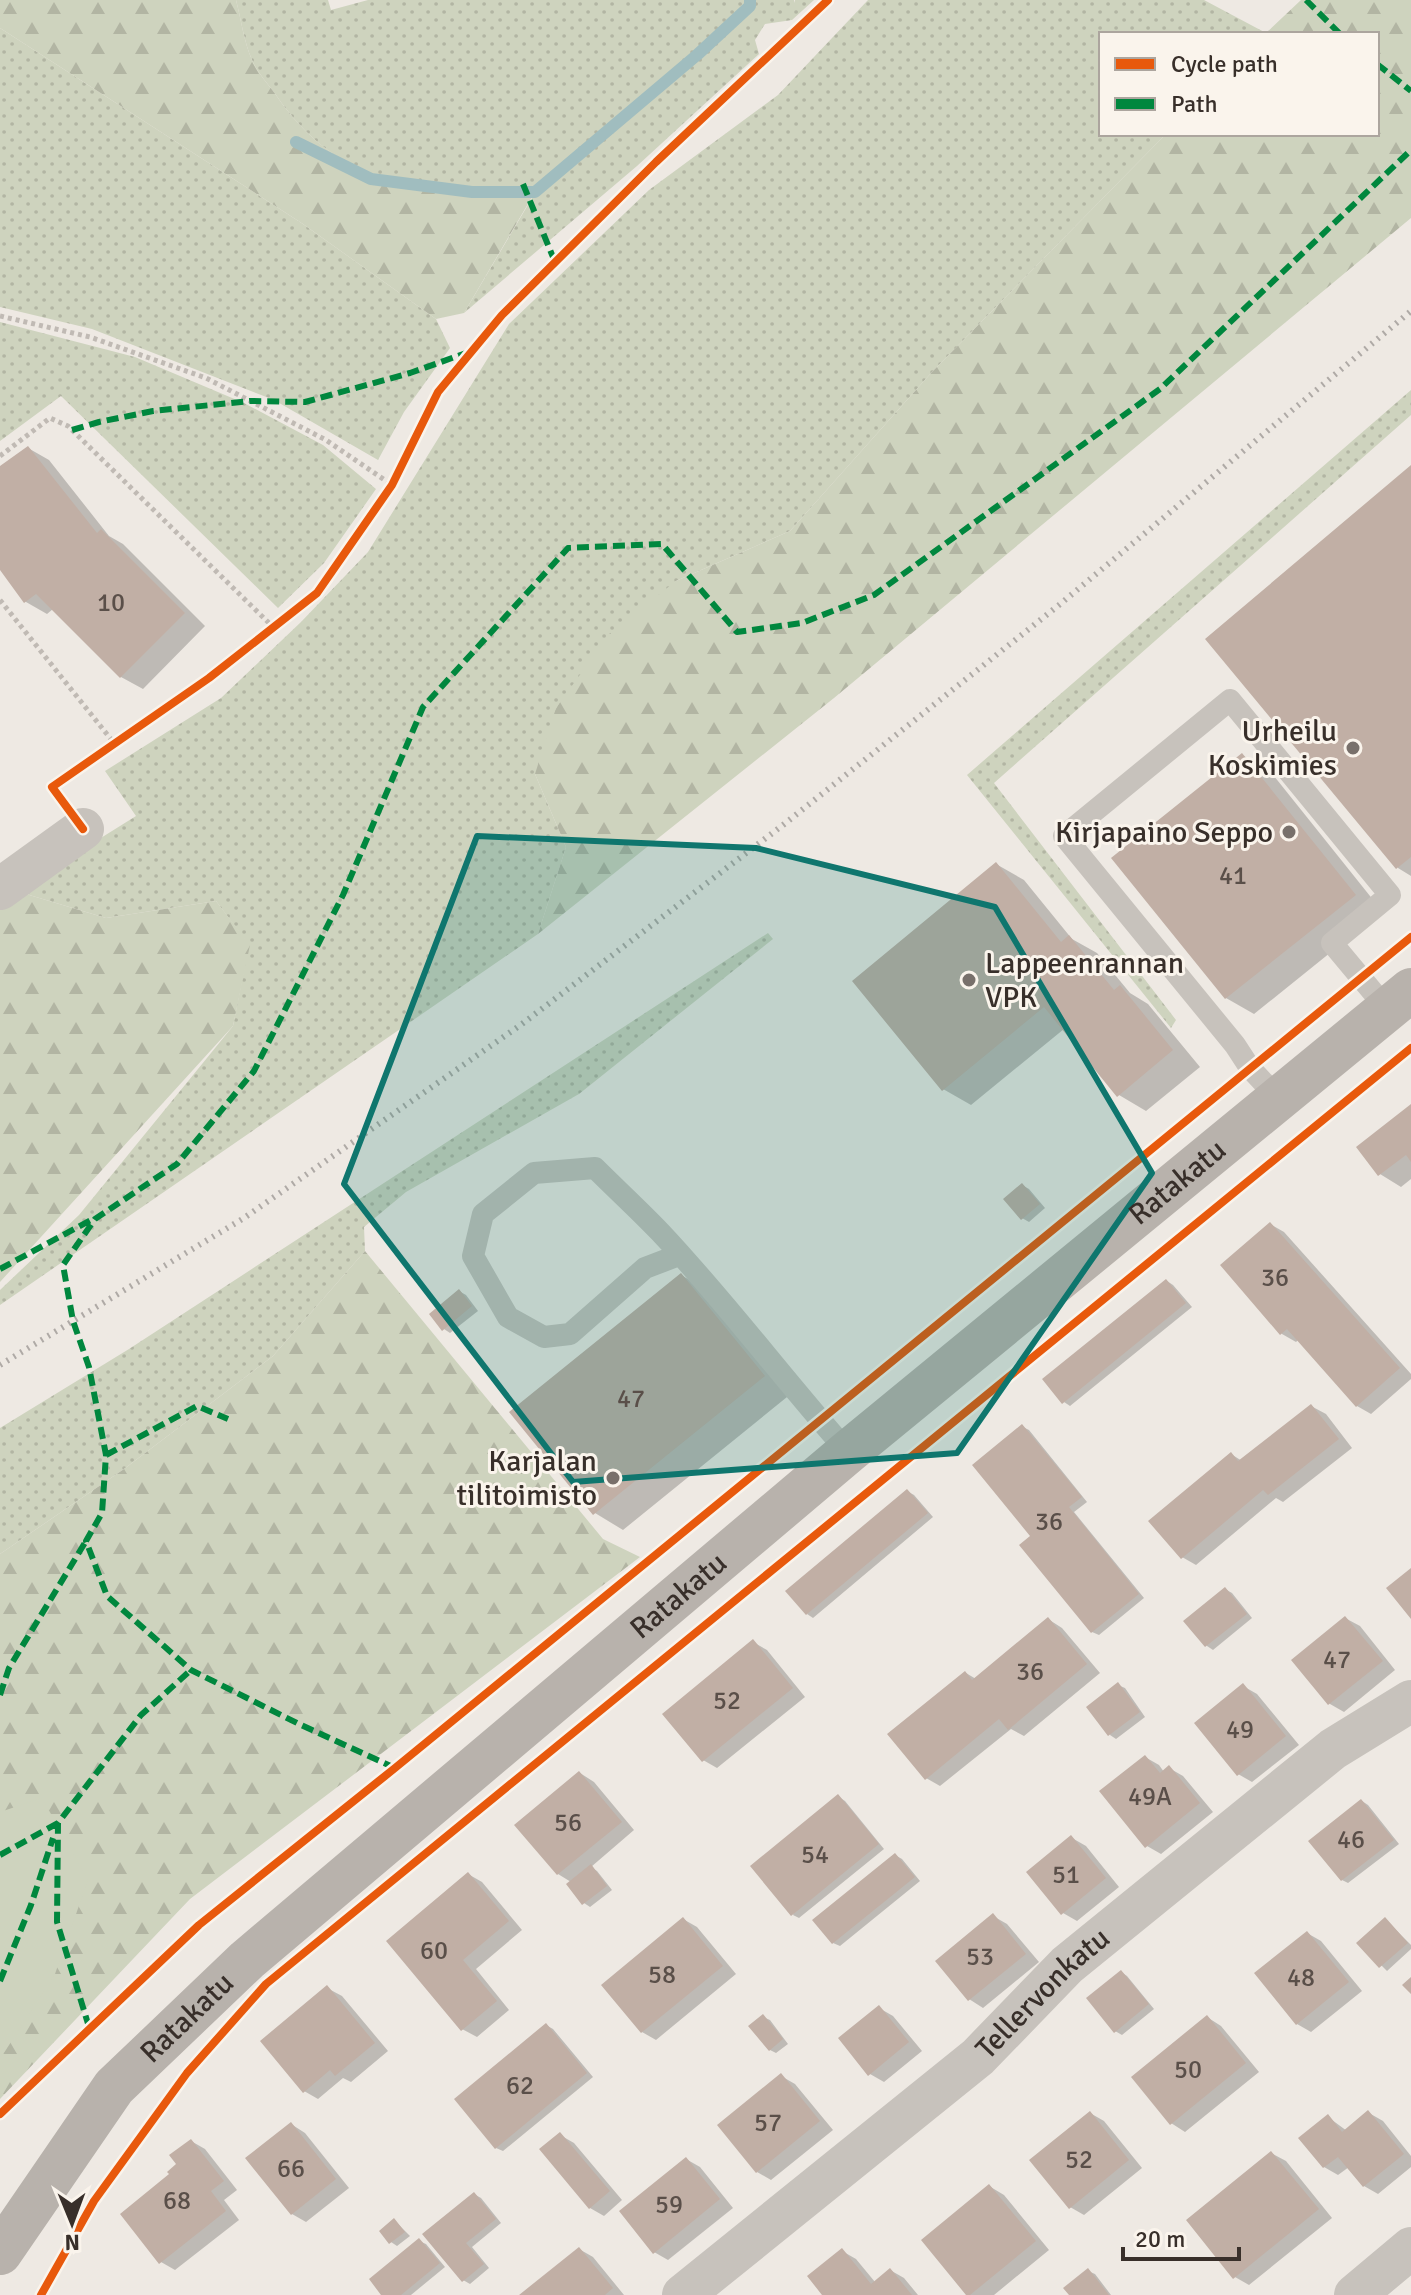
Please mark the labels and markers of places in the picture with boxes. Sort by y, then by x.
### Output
place label: Urheilu Koskimies [1208,713,1337,784]
marker: Urheilu Koskimies [1344,739,1362,757]
place label: Kirjapaino Seppo [1055,814,1273,851]
marker: Kirjapaino Seppo [1280,823,1298,841]
place label: Lappeenrannan VPK [985,945,1184,1016]
marker: Lappeenrannan VPK [960,971,978,989]
place label: Karjalan tilitoimisto [457,1443,597,1514]
marker: Karjalan tilitoimisto [604,1469,622,1487]

